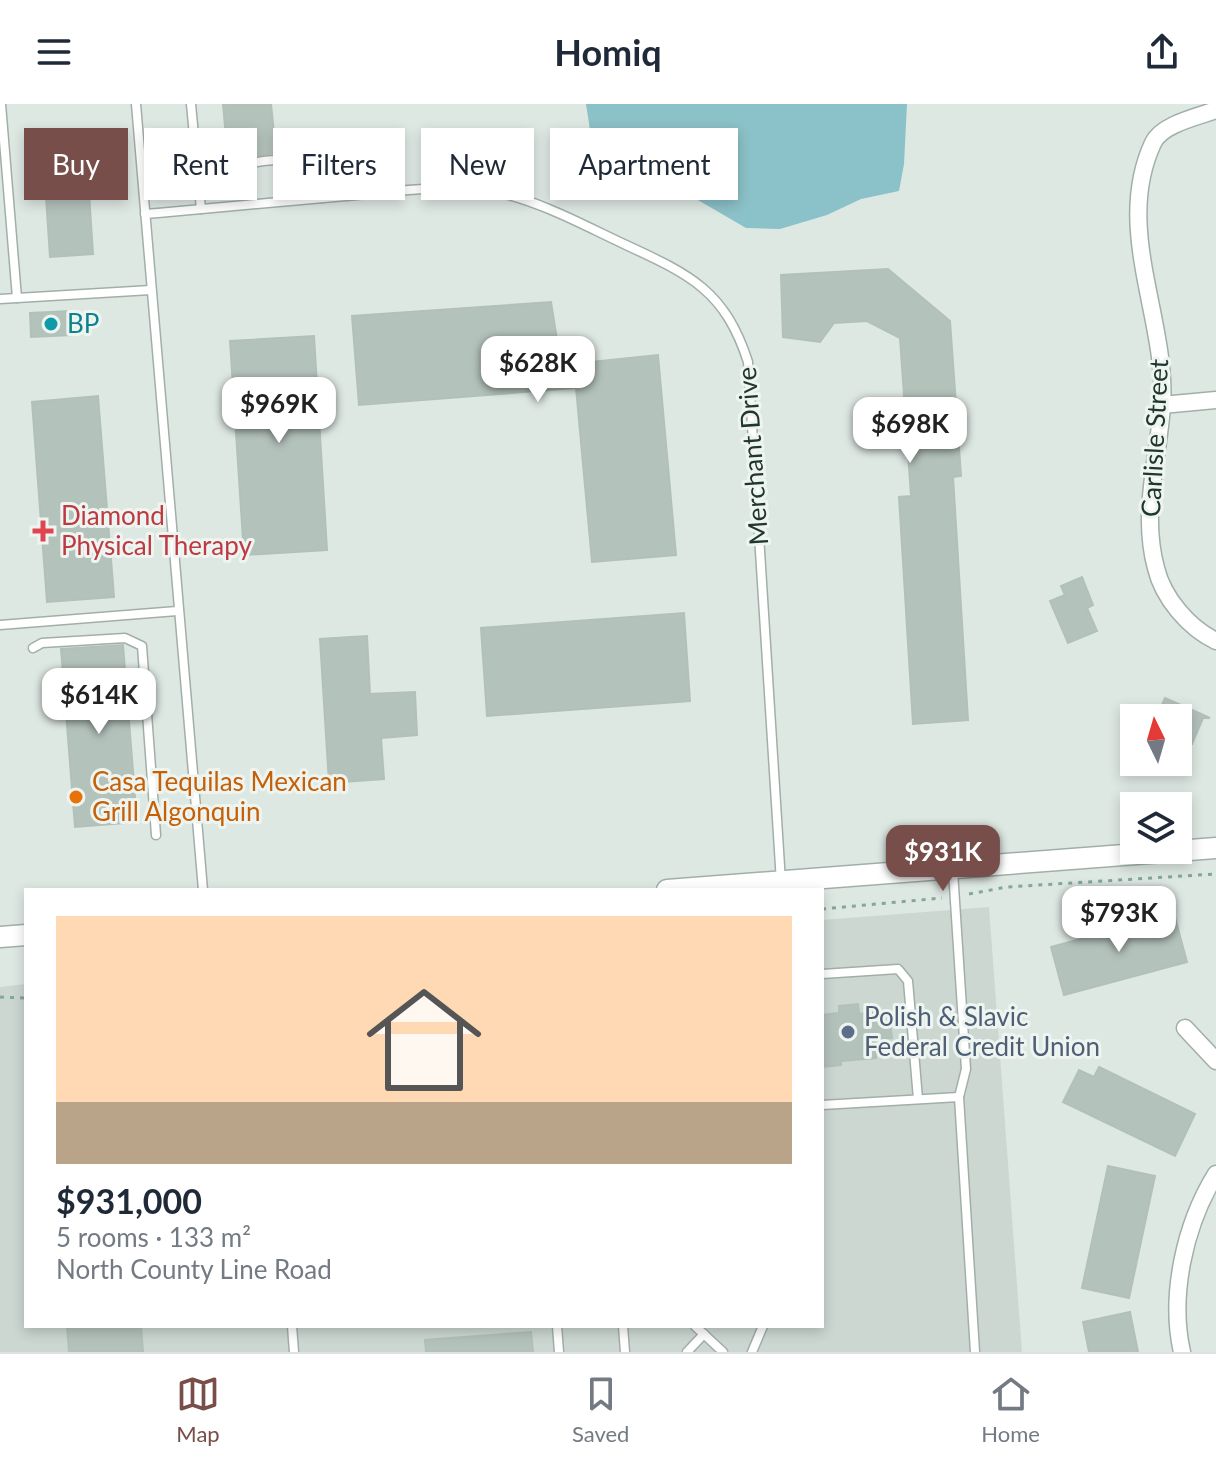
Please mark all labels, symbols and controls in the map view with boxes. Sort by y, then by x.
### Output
icon: menu [32,30,76,74]
text: Homiq [554,30,662,74]
icon: share [1140,30,1184,74]
chip: Buy [24,128,128,200]
chip: Rent [144,128,257,200]
chip: Filters [273,128,405,200]
chip: New [421,128,534,200]
chip: Apartment [550,128,738,200]
place label: BP [67,307,99,339]
marker: BP [42,315,60,333]
pin: $628K [482,336,594,404]
text: $628K [499,346,577,378]
street label: Carlisle Street [1134,357,1174,518]
street label: Merchant Drive [730,366,774,546]
pin: $969K [223,377,335,445]
text: $969K [240,387,318,419]
pin: $698K [854,397,966,465]
text: $698K [871,407,949,439]
place label: Diamond Physical Therapy [61,499,253,561]
marker: Diamond Physical Therapy [32,520,54,542]
pin: $614K [43,668,155,736]
text: $614K [60,678,138,710]
north arrow [1120,704,1192,776]
map controls [1120,704,1192,864]
place label: Casa Tequilas Mexican Grill Algonquin [92,765,347,827]
marker: Casa Tequilas Mexican Grill Algonquin [67,788,85,806]
button: layers [1120,792,1192,864]
pin: $931K [887,825,999,893]
text: $931K [904,835,982,867]
pin: $793K [1063,886,1175,954]
text: $793K [1080,896,1158,928]
icon: home [352,968,496,1112]
place label: Polish & Slavic Federal Credit Union [864,1000,1100,1062]
marker: Polish & Slavic Federal Credit Union [839,1023,857,1041]
text: $931,000 [56,1180,202,1221]
text: 5 rooms · 133 m² [56,1221,251,1253]
text: North County Line Road [56,1253,332,1285]
tab: Map [176,1372,220,1447]
tab: Saved [572,1372,629,1447]
tab: Home [981,1372,1040,1447]

